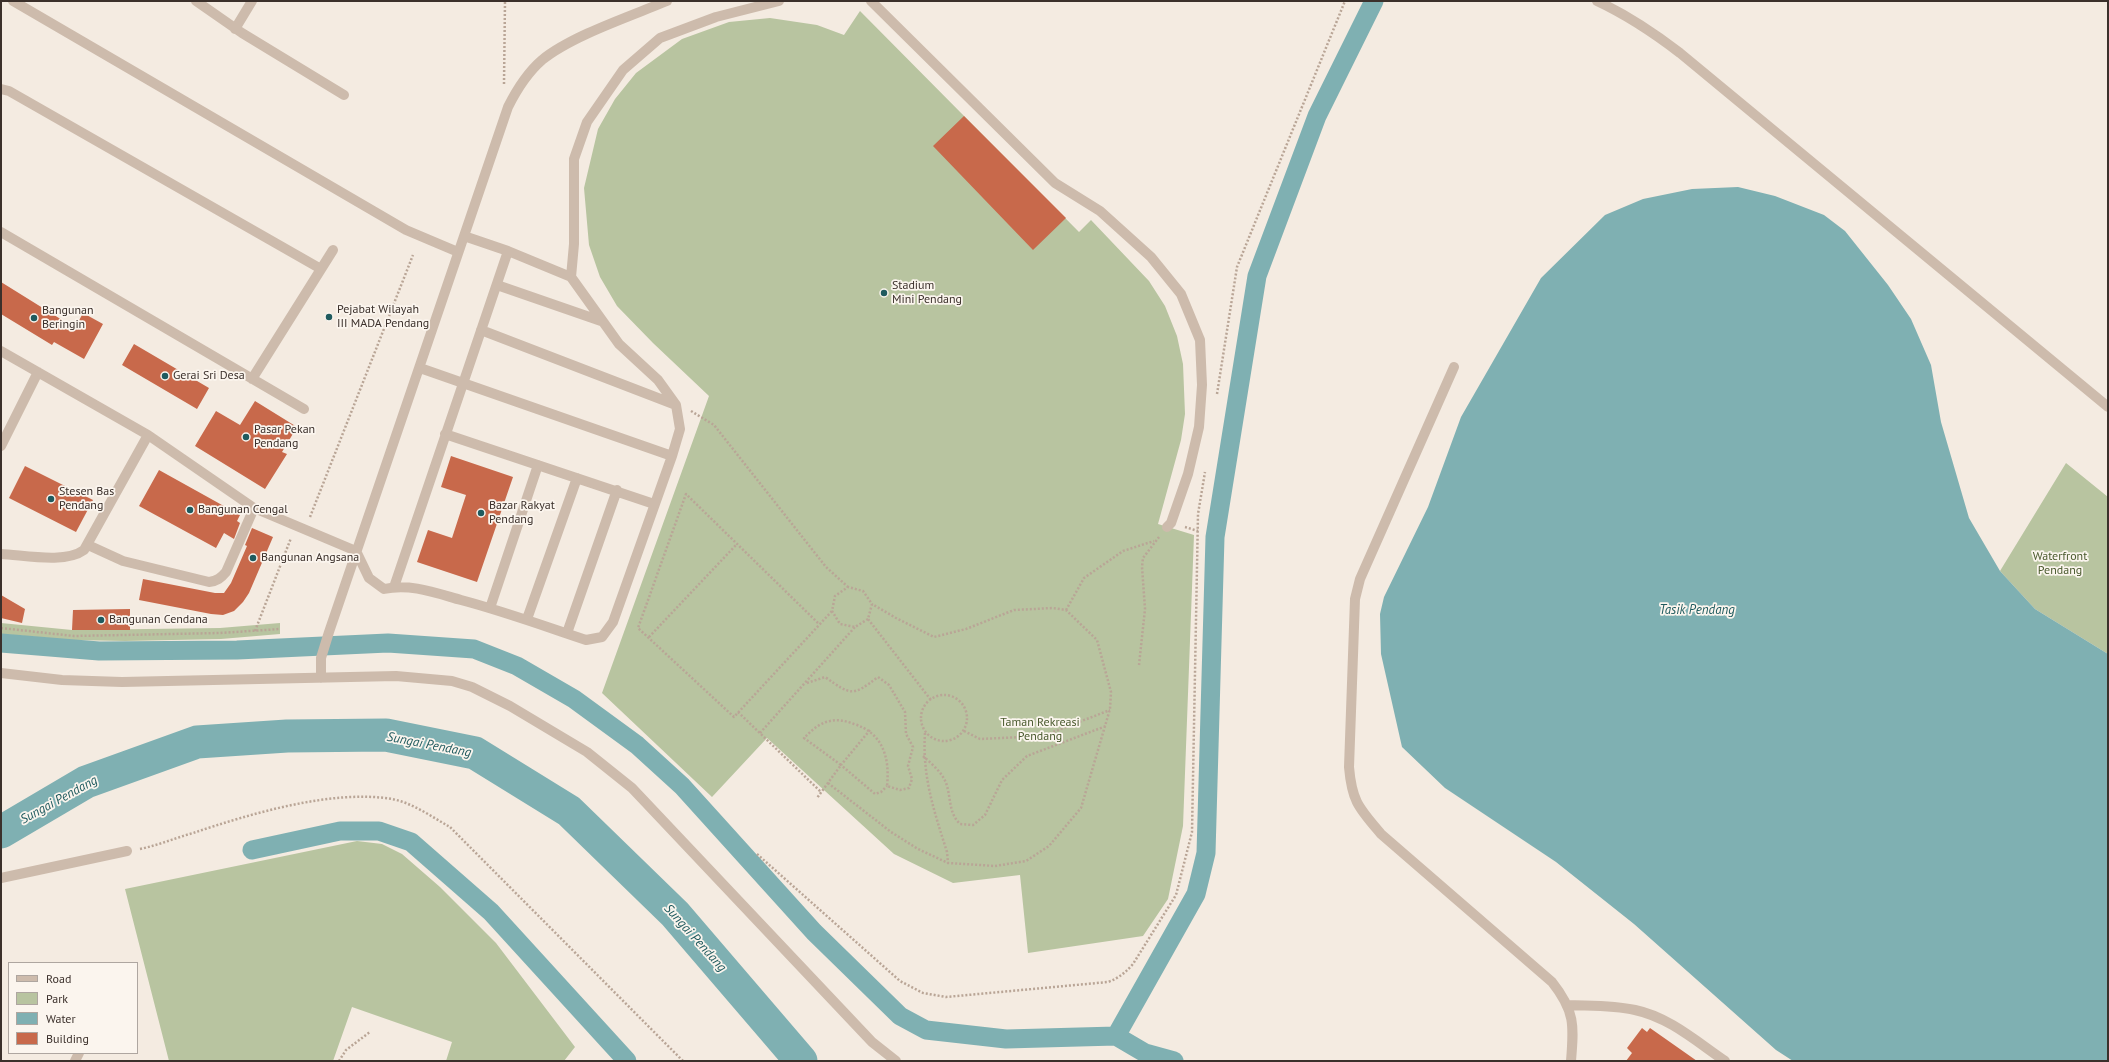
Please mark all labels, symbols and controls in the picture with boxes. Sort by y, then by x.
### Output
place label: Stadium Mini Pendang [892,279,962,307]
marker: Stadium Mini Pendang [879,288,889,298]
place label: Pejabat Wilayah III MADA Pendang [337,303,429,331]
place label: Bangunan Beringin [42,304,94,332]
marker: Pejabat Wilayah III MADA Pendang [324,312,334,322]
marker: Bangunan Beringin [29,313,39,323]
place label: Gerai Sri Desa [173,369,245,383]
marker: Gerai Sri Desa [160,371,170,381]
place label: Pasar Pekan Pendang [254,423,315,451]
marker: Pasar Pekan Pendang [241,432,251,442]
place label: Stesen Bas Pendang [59,485,114,513]
marker: Stesen Bas Pendang [46,494,56,504]
place label: Bazar Rakyat Pendang [489,499,555,527]
place label: Bangunan Cengal [198,503,288,517]
marker: Bangunan Cengal [185,505,195,515]
marker: Bazar Rakyat Pendang [476,508,486,518]
park label: Waterfront Pendang [2033,550,2087,578]
place label: Bangunan Angsana [261,551,359,565]
marker: Bangunan Angsana [248,553,258,563]
water label: Tasik Pendang [1659,602,1735,618]
place label: Bangunan Cendana [109,613,208,627]
marker: Bangunan Cendana [96,615,106,625]
park label: Taman Rekreasi Pendang [1000,716,1080,744]
water label: Sungai Pendang [385,729,473,761]
water label: Sungai Pendang [18,772,100,828]
water label: Sungai Pendang [661,901,729,975]
legend [8,962,138,1054]
text: Road [46,971,71,986]
text: Park [46,991,68,1006]
text: Water [46,1011,76,1026]
text: Building [46,1031,89,1046]

